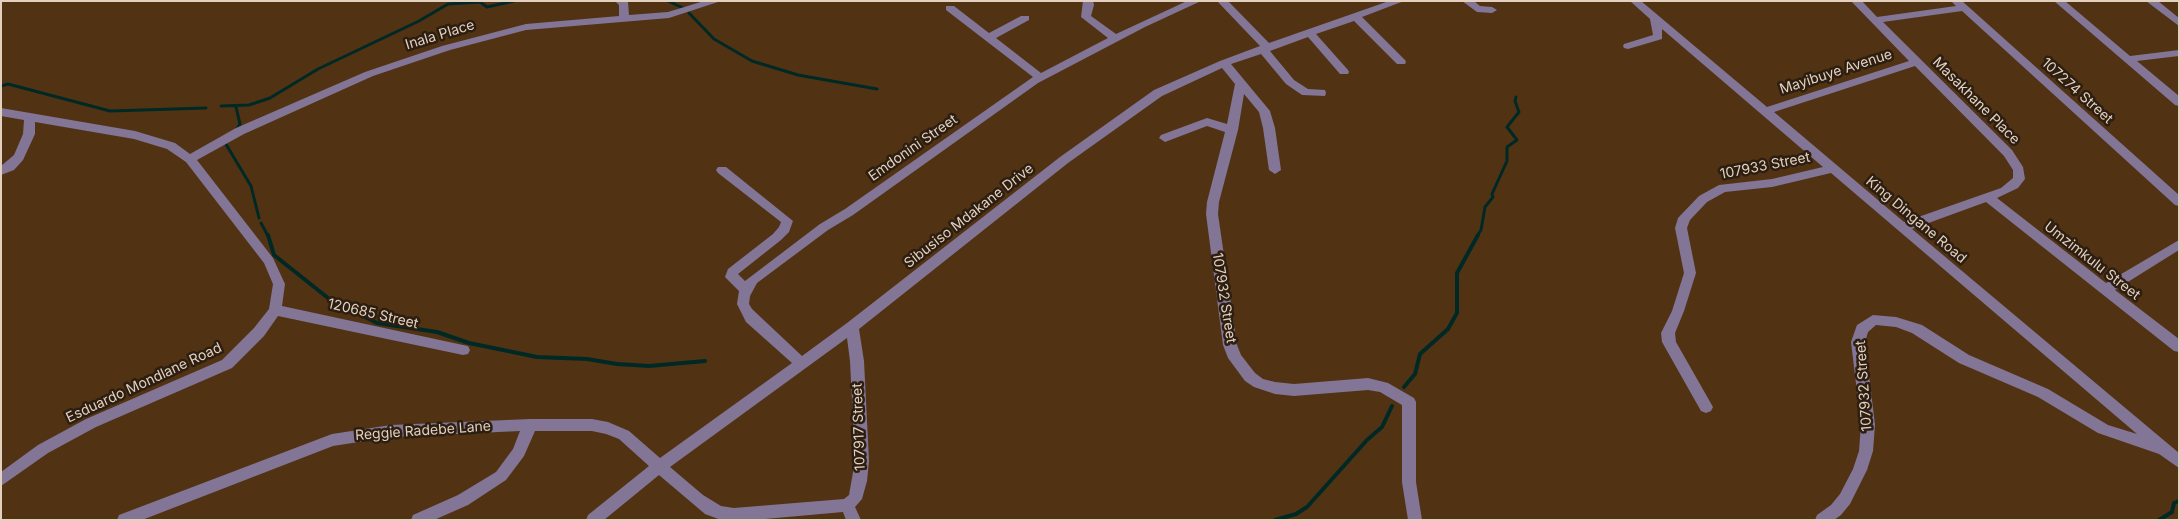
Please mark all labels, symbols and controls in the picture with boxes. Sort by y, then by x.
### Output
street label: Inala Place [403,17,477,53]
street label: Mayibuye Avenue [1778,46,1894,98]
street label: Masakhane Place [1929,54,2023,148]
street label: 107274 Street [2038,55,2116,127]
street label: Emdonini Street [865,111,961,185]
street label: 107933 Street [1719,149,1811,183]
street label: Sibusiso Mdakane Drive [901,160,1037,272]
street label: King Dingane Road [1862,173,1970,267]
street label: Umzimkulu Street [2041,218,2143,304]
street label: 107932 Street [1209,252,1239,344]
street label: 120685 Street [326,295,420,333]
street label: Esduardo Mondlane Road [64,340,224,426]
street label: 107932 Street [1852,340,1876,432]
street label: 107917 Street [849,383,869,471]
street label: Reggie Radebe Lane [355,418,491,444]

